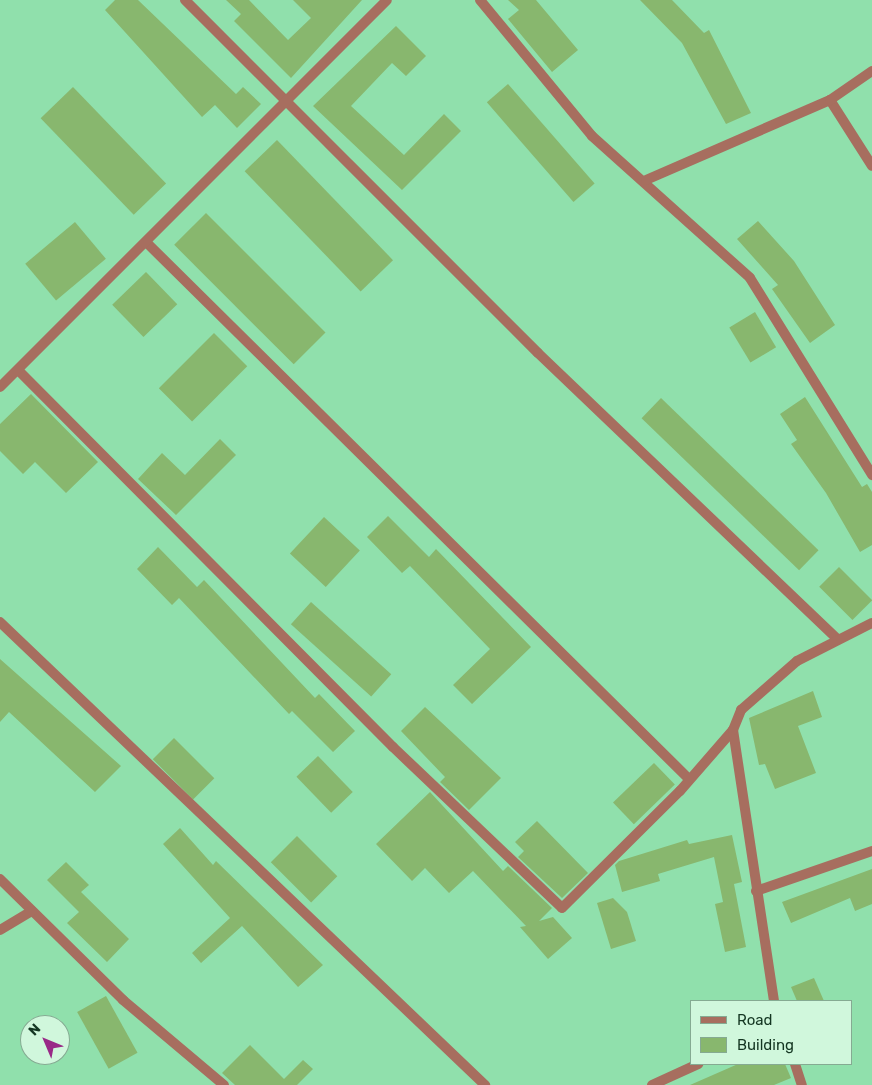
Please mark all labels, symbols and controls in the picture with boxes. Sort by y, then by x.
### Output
legend [690,1000,852,1065]
text: Road [737,1011,773,1029]
north arrow [20,1015,70,1065]
text: N [25,1020,44,1039]
text: Building [737,1036,794,1054]

